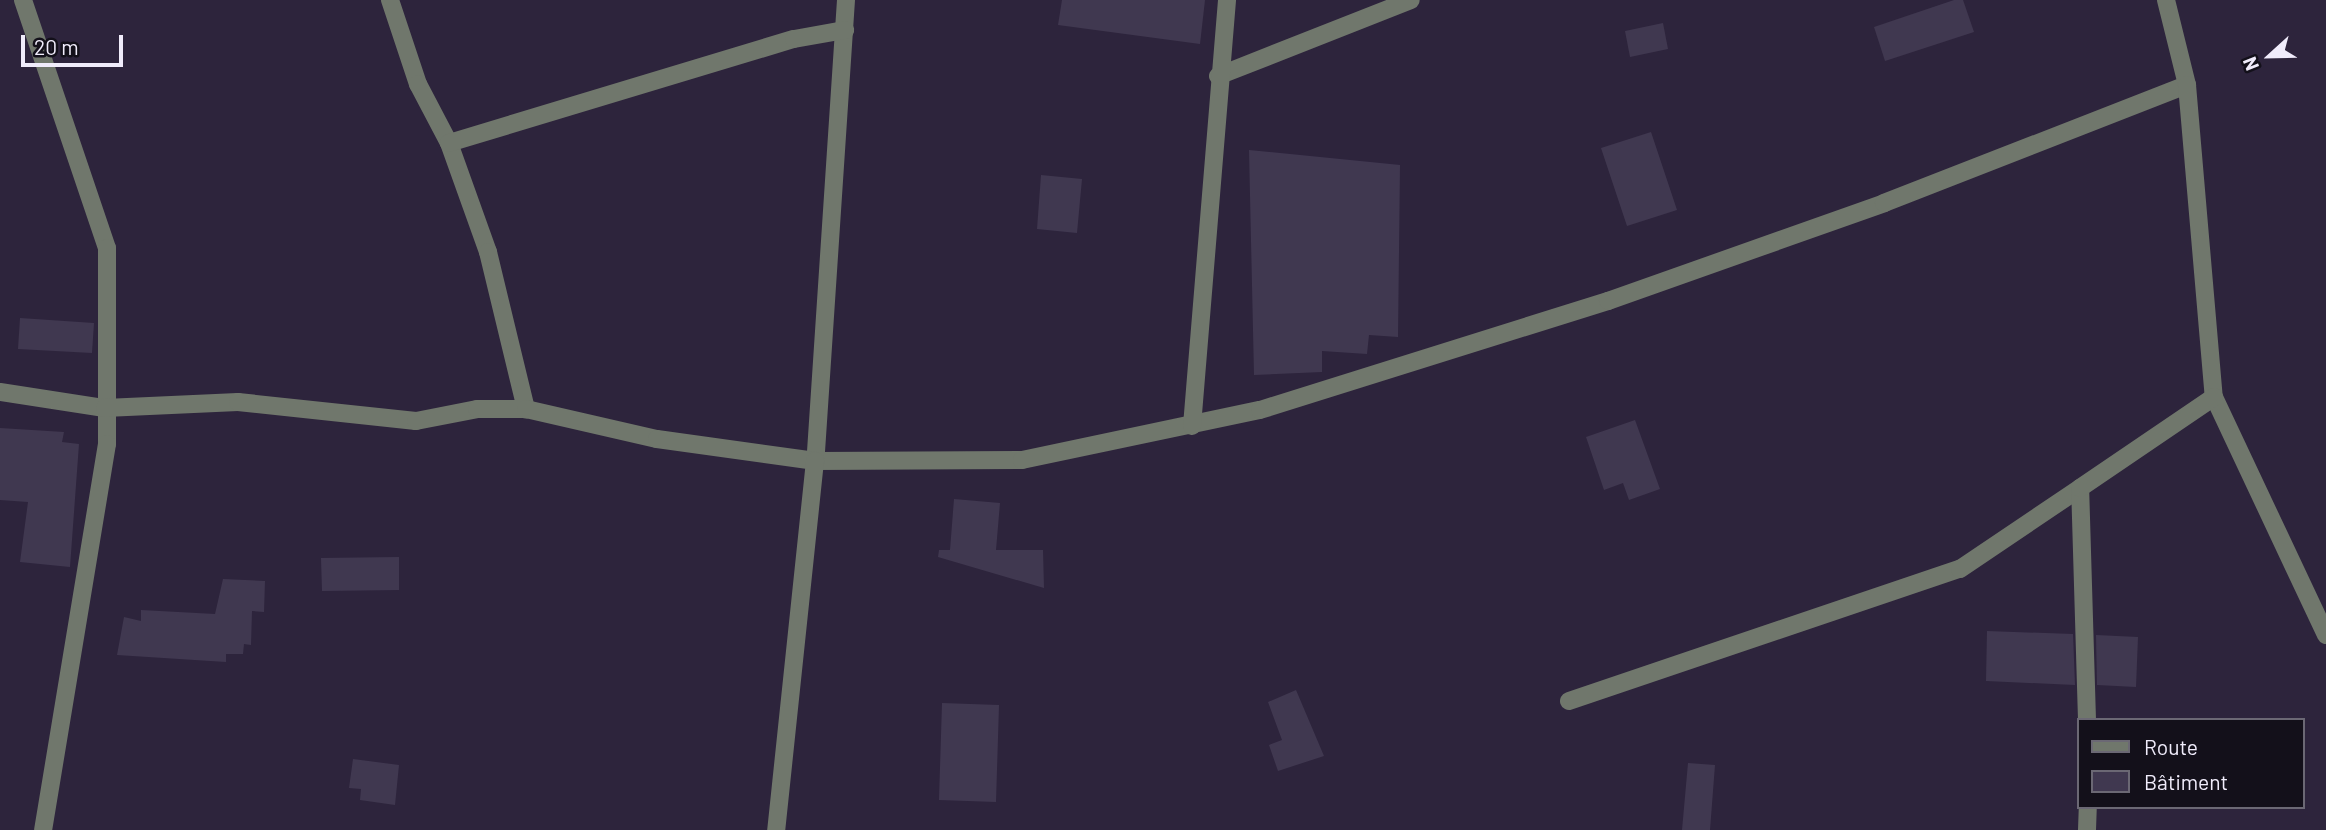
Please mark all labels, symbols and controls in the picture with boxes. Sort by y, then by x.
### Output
scale bar [24,21,126,65]
north arrow [2235,21,2305,91]
text: 20 m [34,34,79,59]
text: N [2237,54,2263,74]
legend [2078,718,2305,809]
text: Route [2144,734,2198,759]
text: Bâtiment [2144,769,2228,794]

